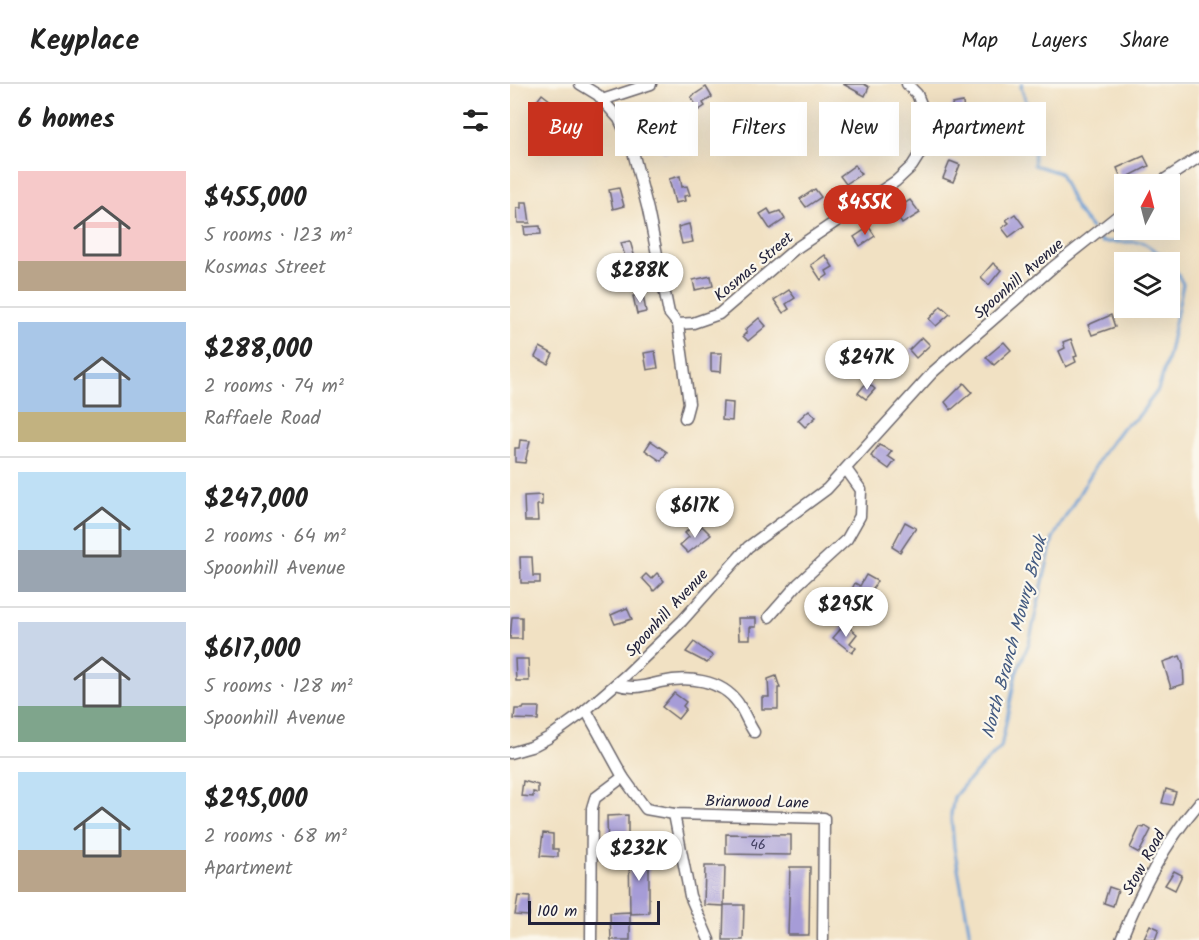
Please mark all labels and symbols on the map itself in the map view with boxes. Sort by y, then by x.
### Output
north arrow [1114,174,1180,240]
pin: $455K [823,185,907,236]
street label: Kosmas Street [709,226,800,308]
street label: Spoonhill Avenue [968,233,1070,326]
pin: $288K [598,253,682,304]
pin: $247K [825,340,909,391]
pin: $617K [653,488,737,539]
water label: North Branch Mowry Brook [974,530,1057,742]
street label: Spoonhill Avenue [619,563,715,663]
pin: $295K [804,587,888,638]
street label: Briarwood Lane [705,789,809,816]
street label: Stow Road [1116,825,1173,900]
pin: $232K [597,831,681,882]
house number: 46 [750,834,766,856]
scale bar [528,898,660,926]

